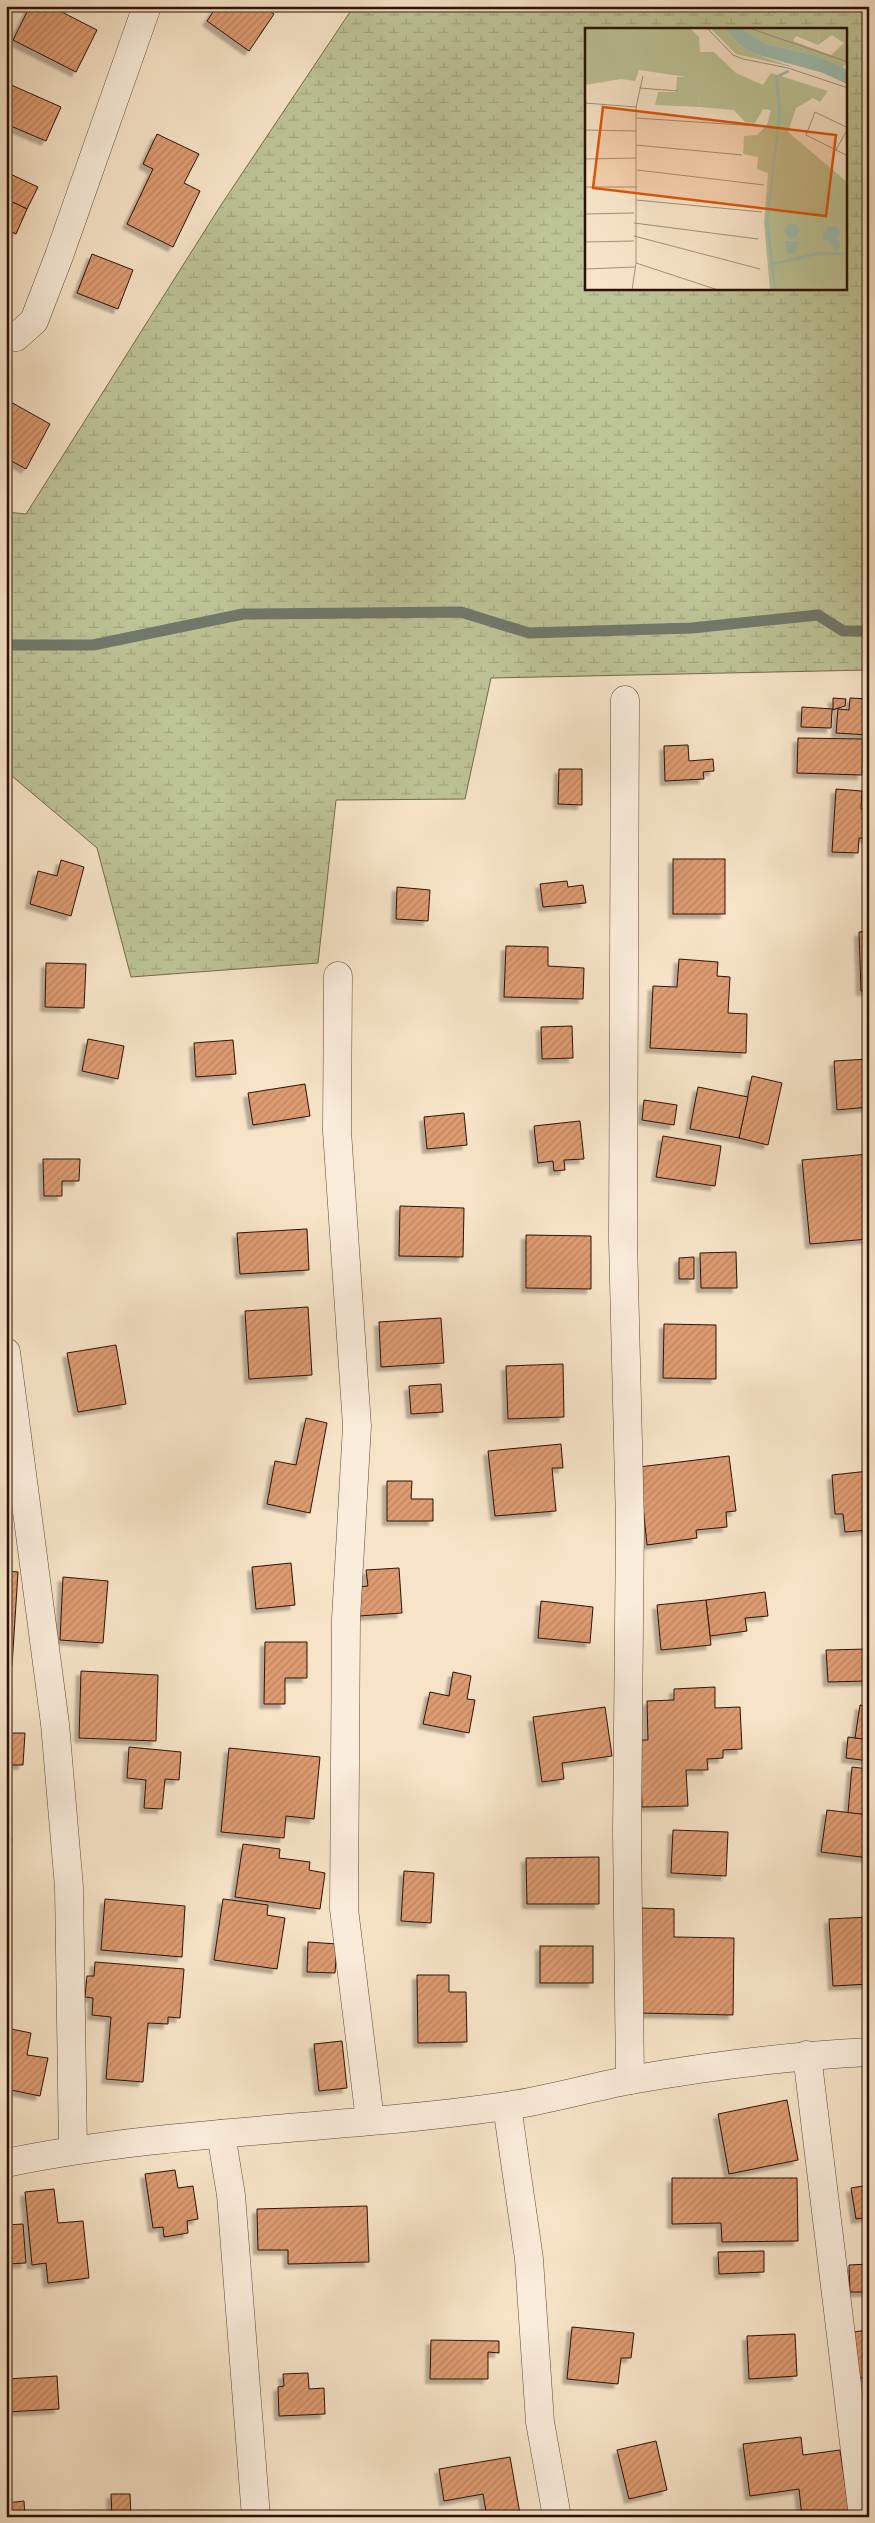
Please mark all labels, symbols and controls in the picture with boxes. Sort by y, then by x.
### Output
inset map [585,28,848,290]

